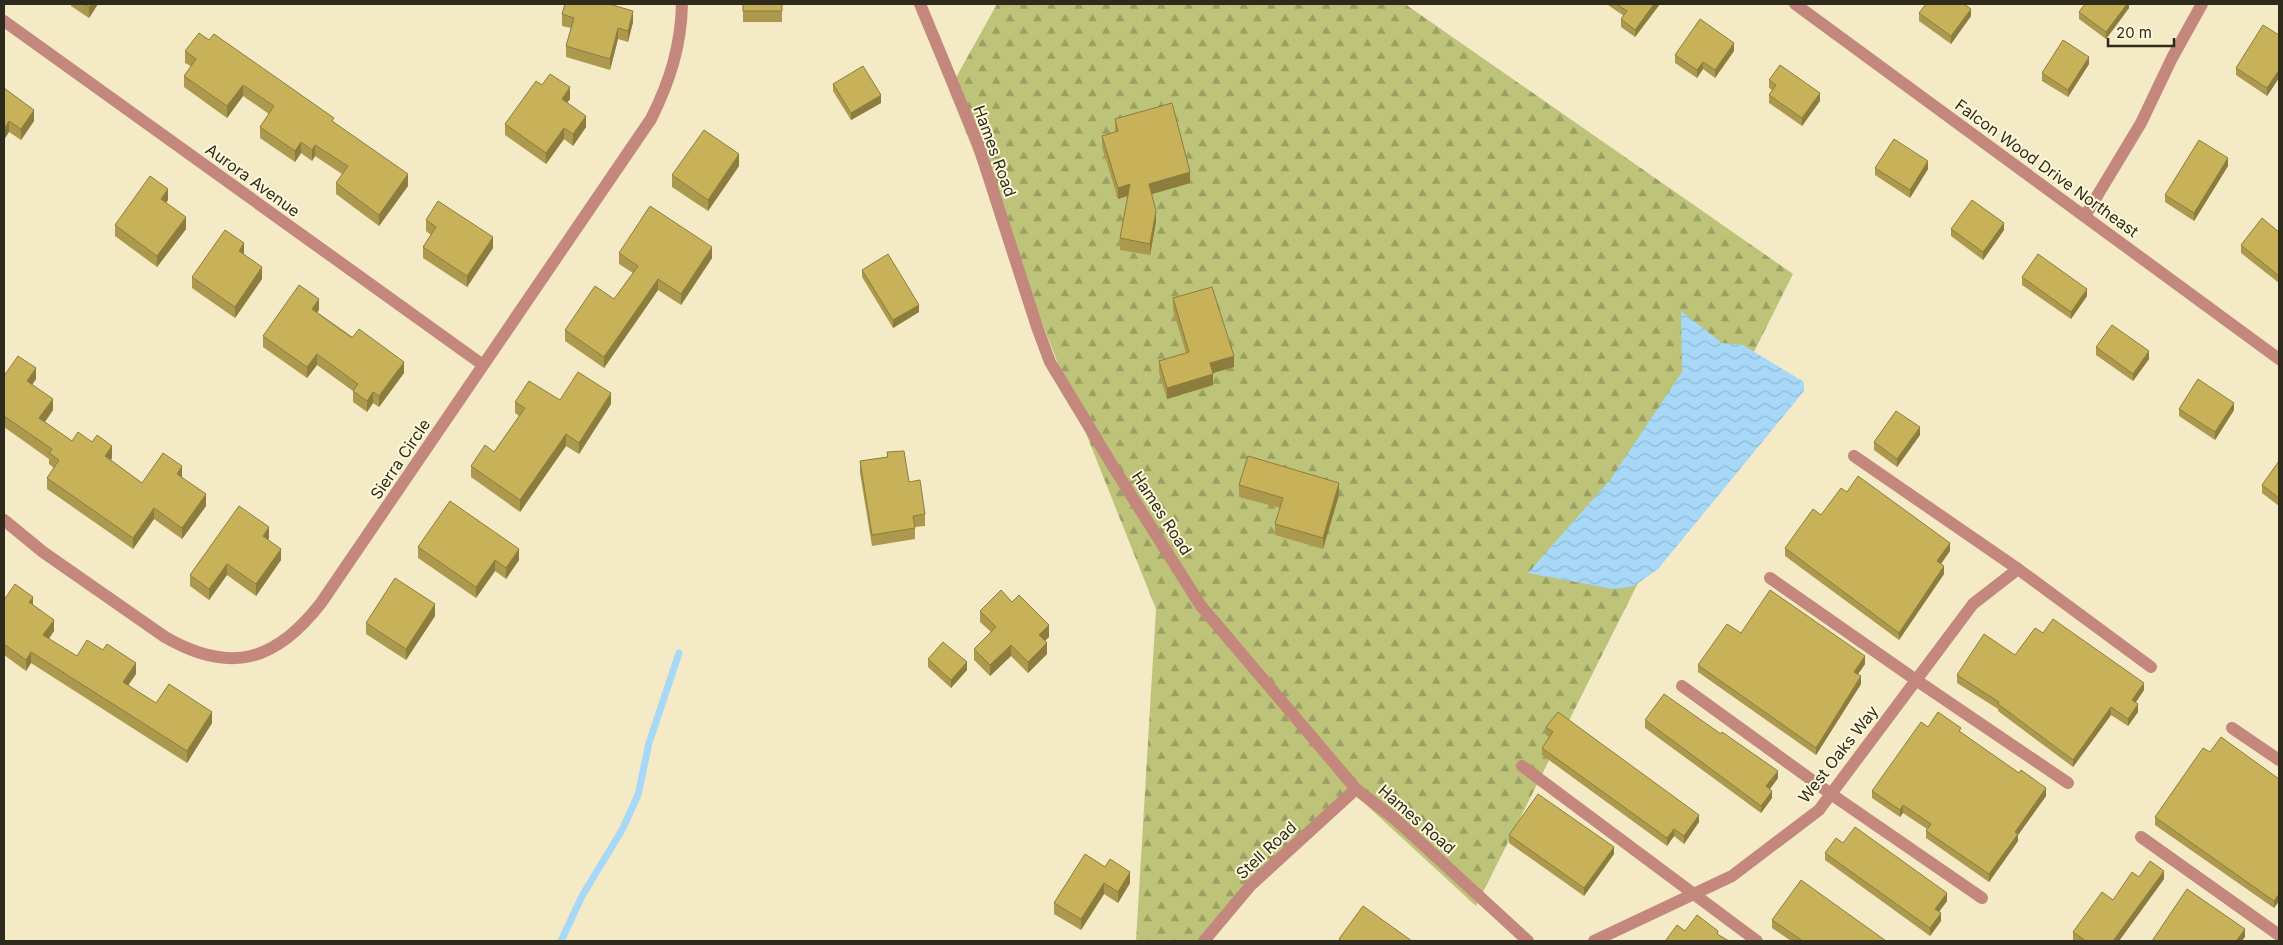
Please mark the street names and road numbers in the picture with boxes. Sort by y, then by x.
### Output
street label: Falcon Wood Drive Northeast [1951,95,2143,241]
street label: Hames Road [969,103,1021,199]
street label: Aurora Avenue [202,139,304,221]
street label: Sierra Circle [366,415,434,503]
street label: Hames Road [1128,467,1196,559]
street label: West Oaks Way [1794,701,1882,807]
street label: Hames Road [1374,780,1460,858]
street label: Stell Road [1232,817,1300,883]

